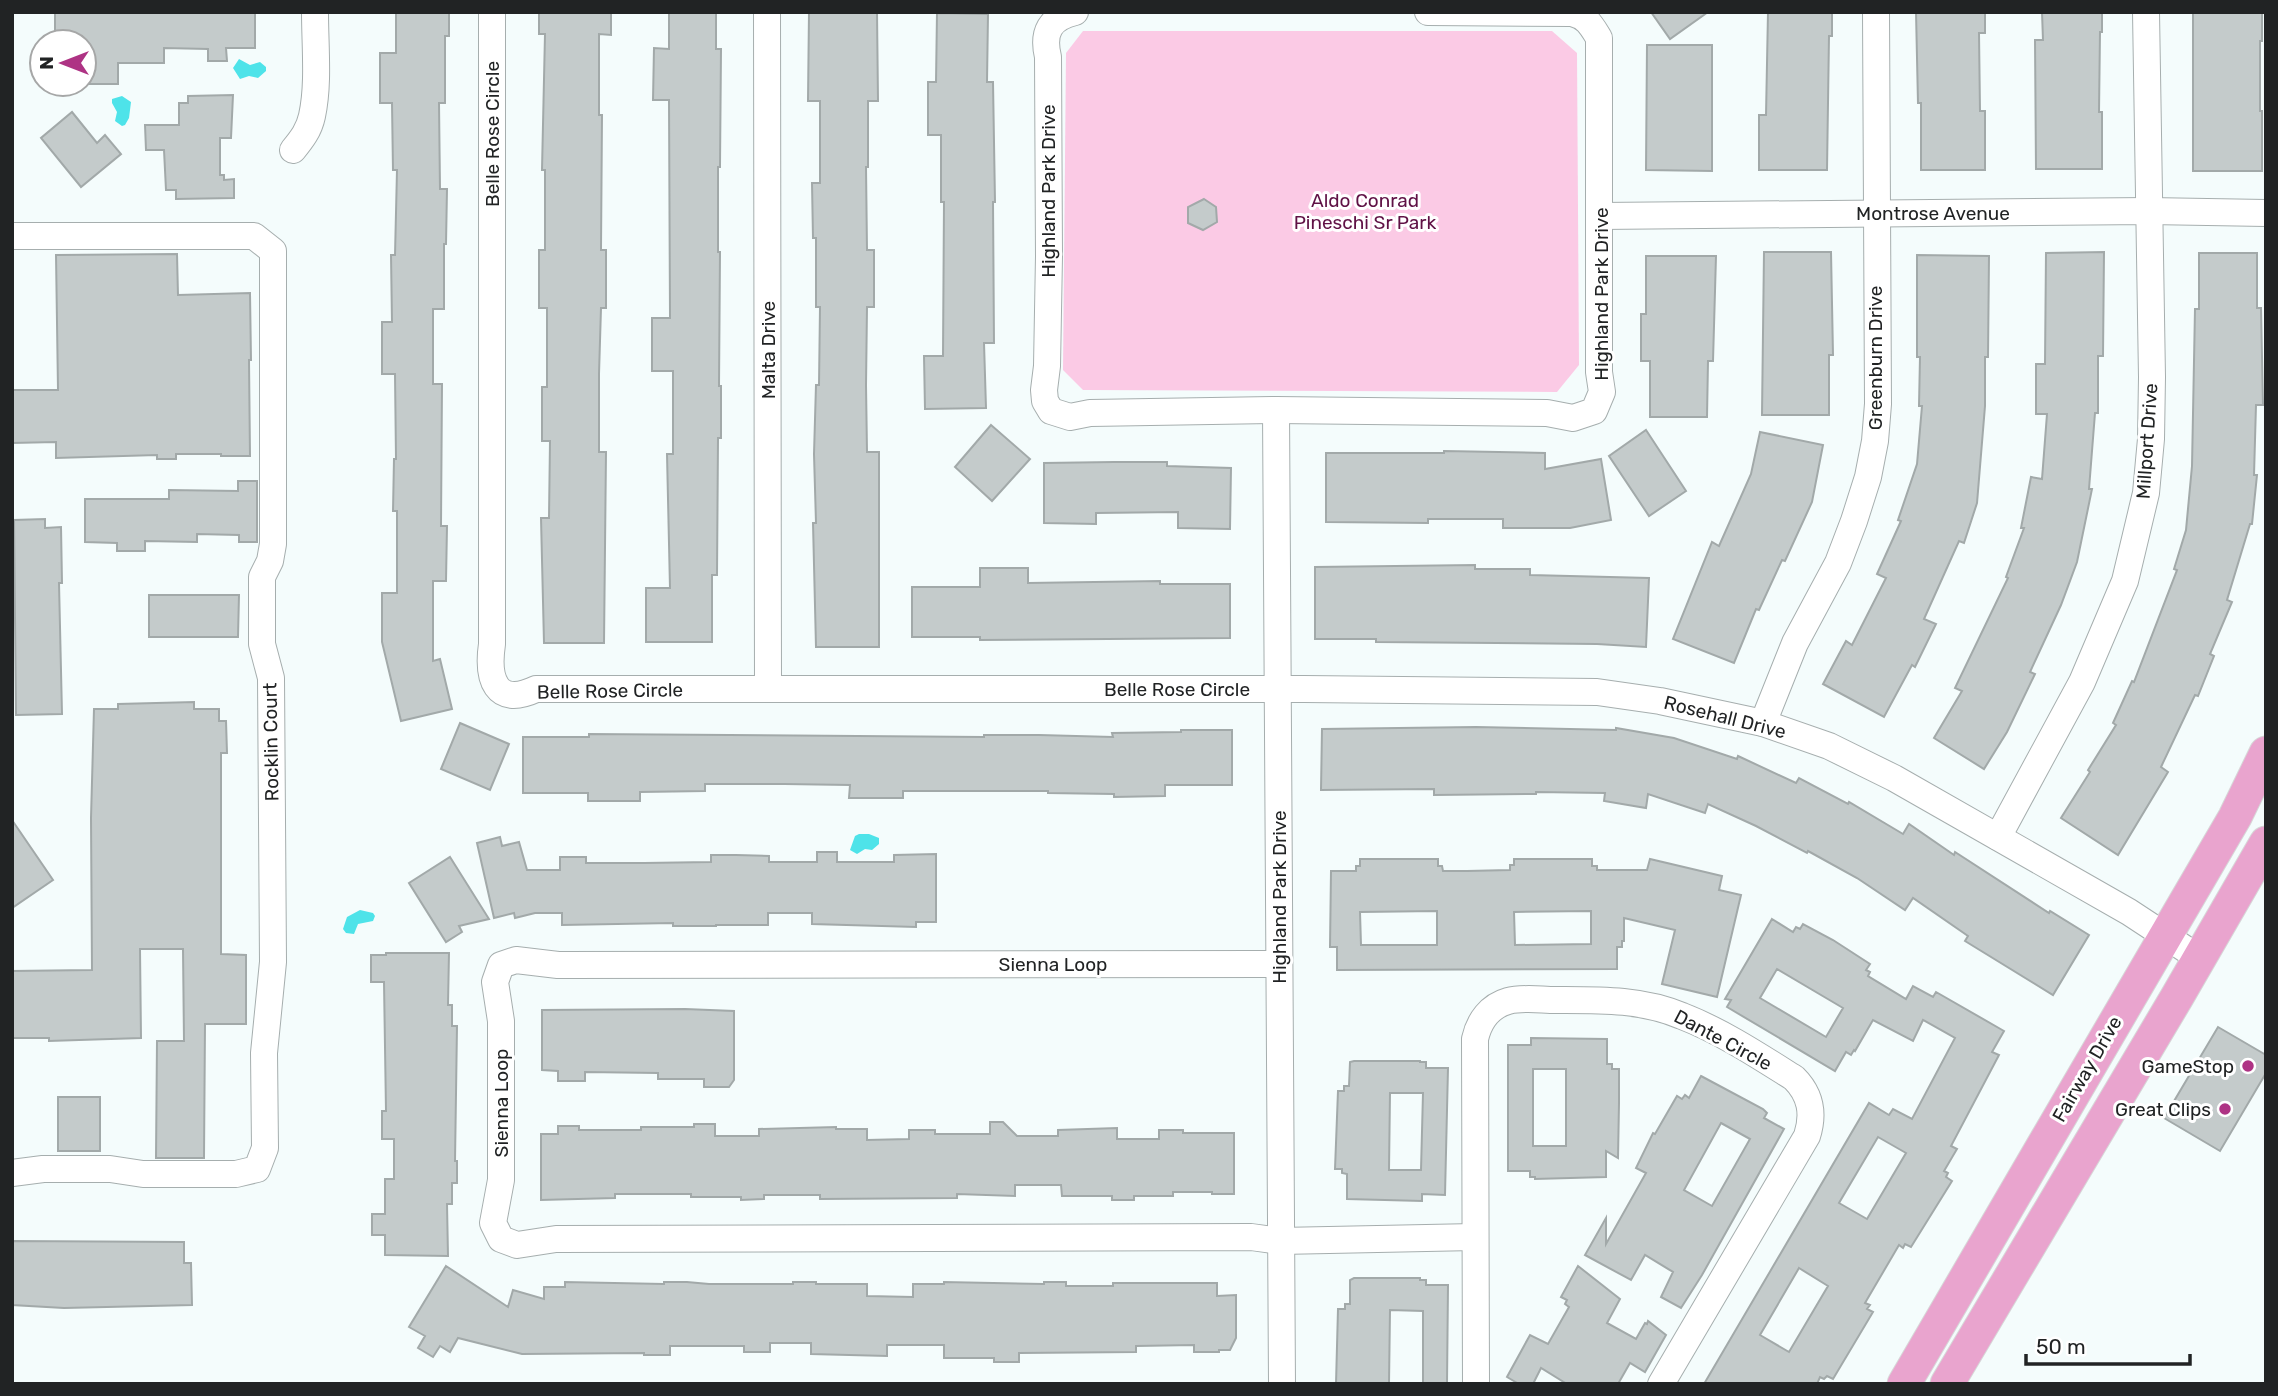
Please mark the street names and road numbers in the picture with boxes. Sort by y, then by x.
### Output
street label: Belle Rose Circle [481,61,504,207]
street label: Highland Park Drive [1037,104,1060,278]
street label: Montrose Avenue [1856,202,2010,225]
street label: Highland Park Drive [1590,207,1613,381]
street label: Greenburn Drive [1864,286,1887,430]
street label: Malta Drive [757,301,780,399]
street label: Millport Drive [2131,382,2163,500]
street label: Belle Rose Circle [537,678,683,704]
street label: Belle Rose Circle [1104,678,1250,701]
street label: Rocklin Court [258,682,284,801]
street label: Rosehall Drive [1661,691,1789,743]
street label: Highland Park Drive [1268,810,1291,984]
street label: Sienna Loop [999,953,1107,976]
street label: Dante Circle [1670,1005,1776,1075]
street label: Fairway Drive [2047,1012,2127,1126]
street label: Sienna Loop [490,1049,513,1157]

